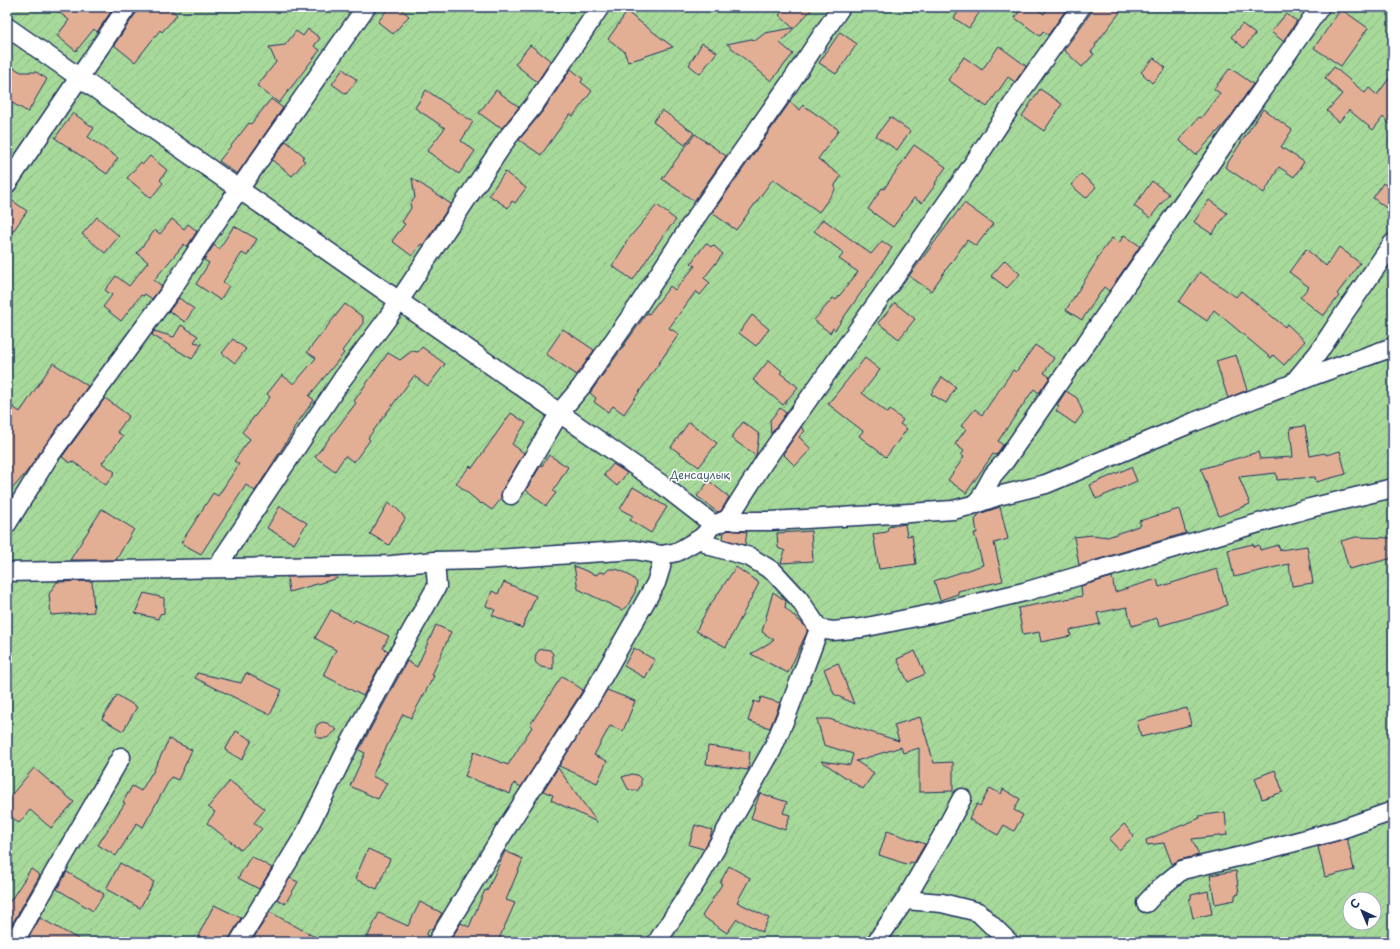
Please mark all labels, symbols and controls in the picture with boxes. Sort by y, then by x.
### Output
park label: Денсаулық [669,466,731,483]
north arrow [1342,891,1382,931]
text: С [1346,894,1364,912]

